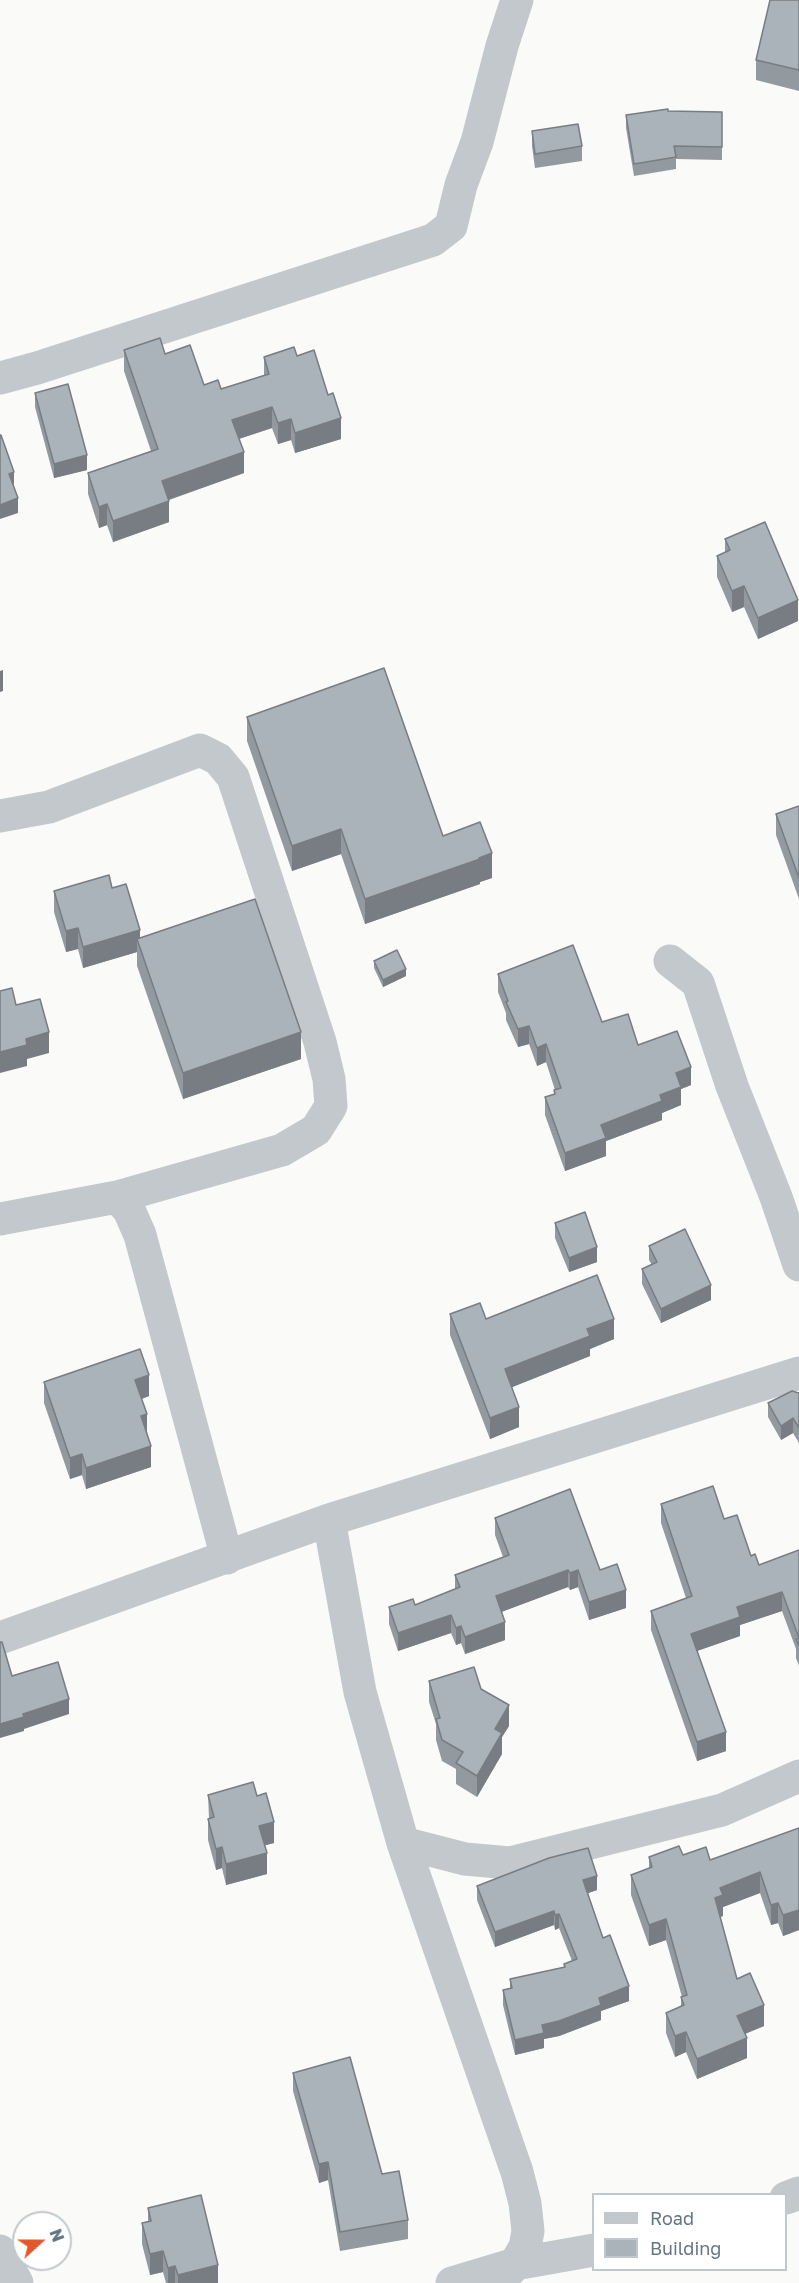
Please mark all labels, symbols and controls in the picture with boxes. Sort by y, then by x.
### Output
legend [592,2193,787,2271]
text: Road [650,2207,694,2229]
north arrow [12,2211,72,2271]
text: N [45,2226,68,2245]
text: Building [650,2237,721,2259]

